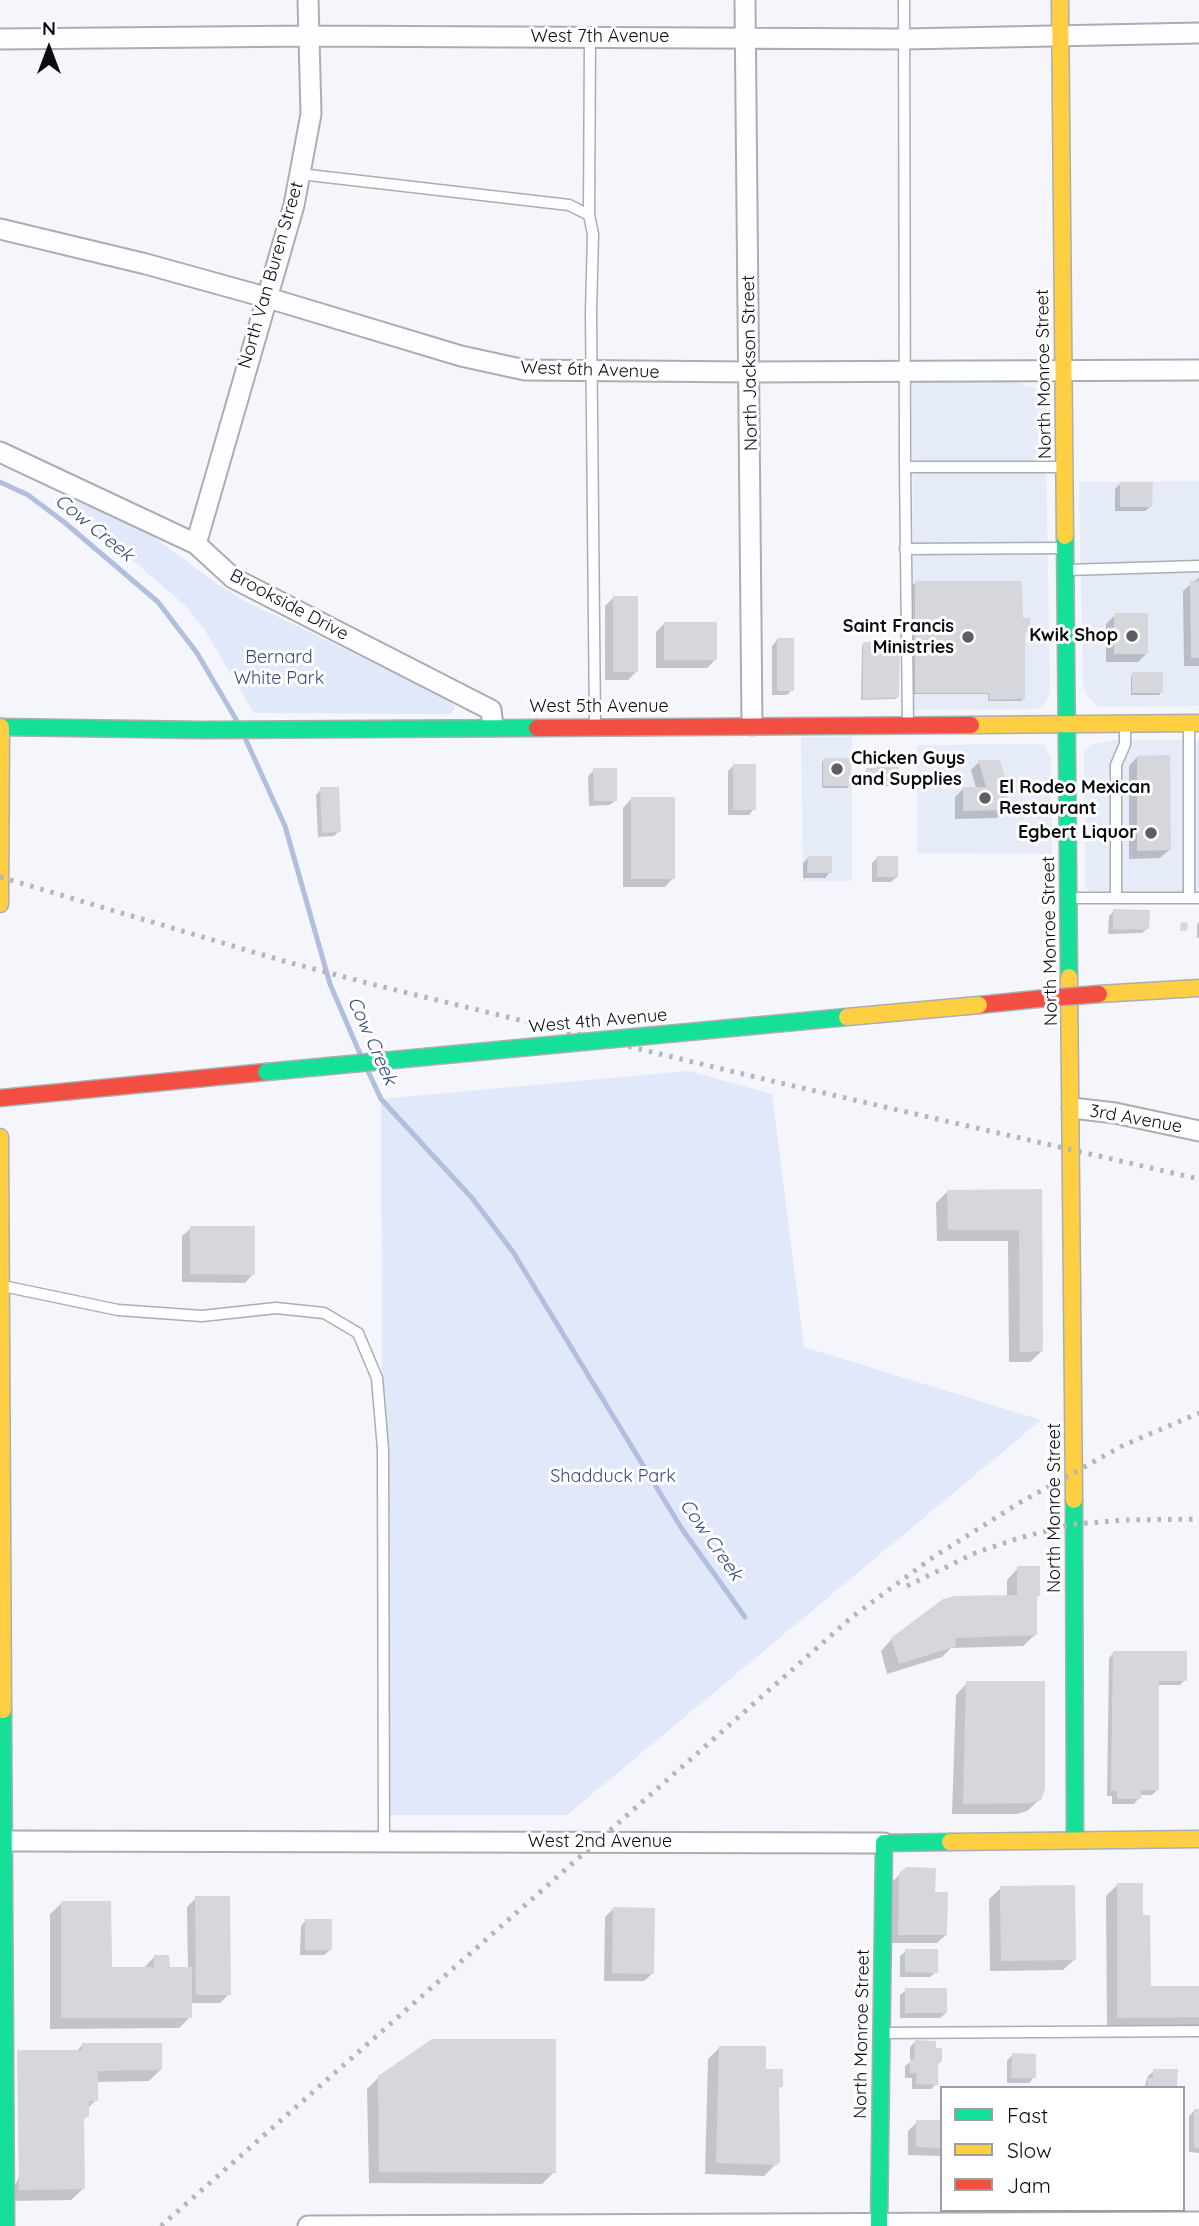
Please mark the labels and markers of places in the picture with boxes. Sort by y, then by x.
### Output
place label: Saint Francis Ministries [843,616,954,658]
place label: Kwik Shop [1029,625,1118,647]
marker: Kwik Shop [1124,628,1140,644]
marker: Saint Francis Ministries [960,629,976,645]
place label: Chicken Guys and Supplies [851,748,965,790]
marker: Chicken Guys and Supplies [829,761,845,777]
place label: El Rodeo Mexican Restaurant [999,777,1151,820]
marker: El Rodeo Mexican Restaurant [977,790,993,806]
place label: Egbert Liquor [1018,822,1137,844]
marker: Egbert Liquor [1143,825,1159,841]

